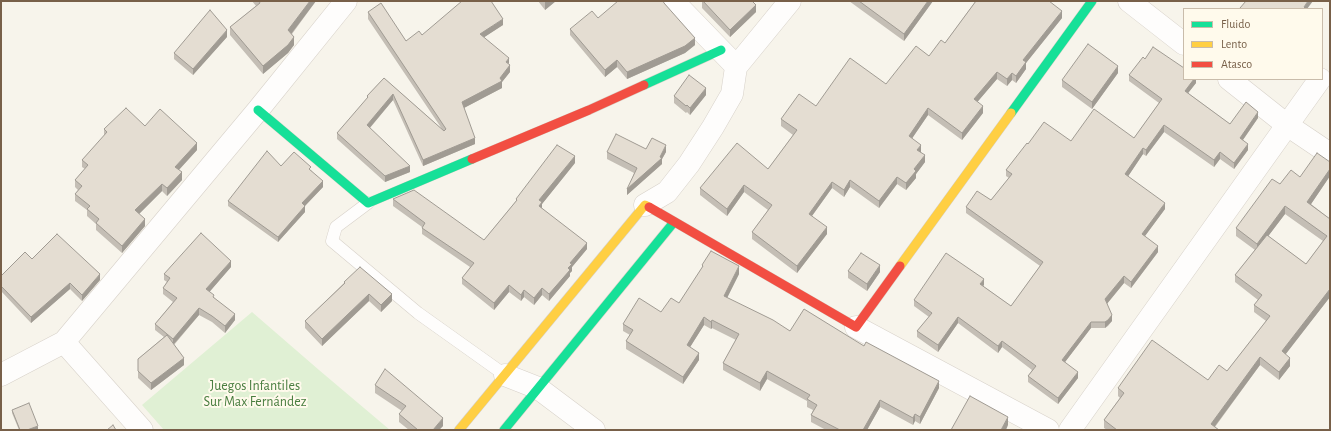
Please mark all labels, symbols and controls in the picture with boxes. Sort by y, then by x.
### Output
legend [1183,8,1323,80]
text: Fluido [1221,18,1250,30]
text: Lento [1221,38,1247,50]
text: Atasco [1221,58,1252,70]
park label: Juegos Infantiles Sur Max Fernández [203,378,307,410]

